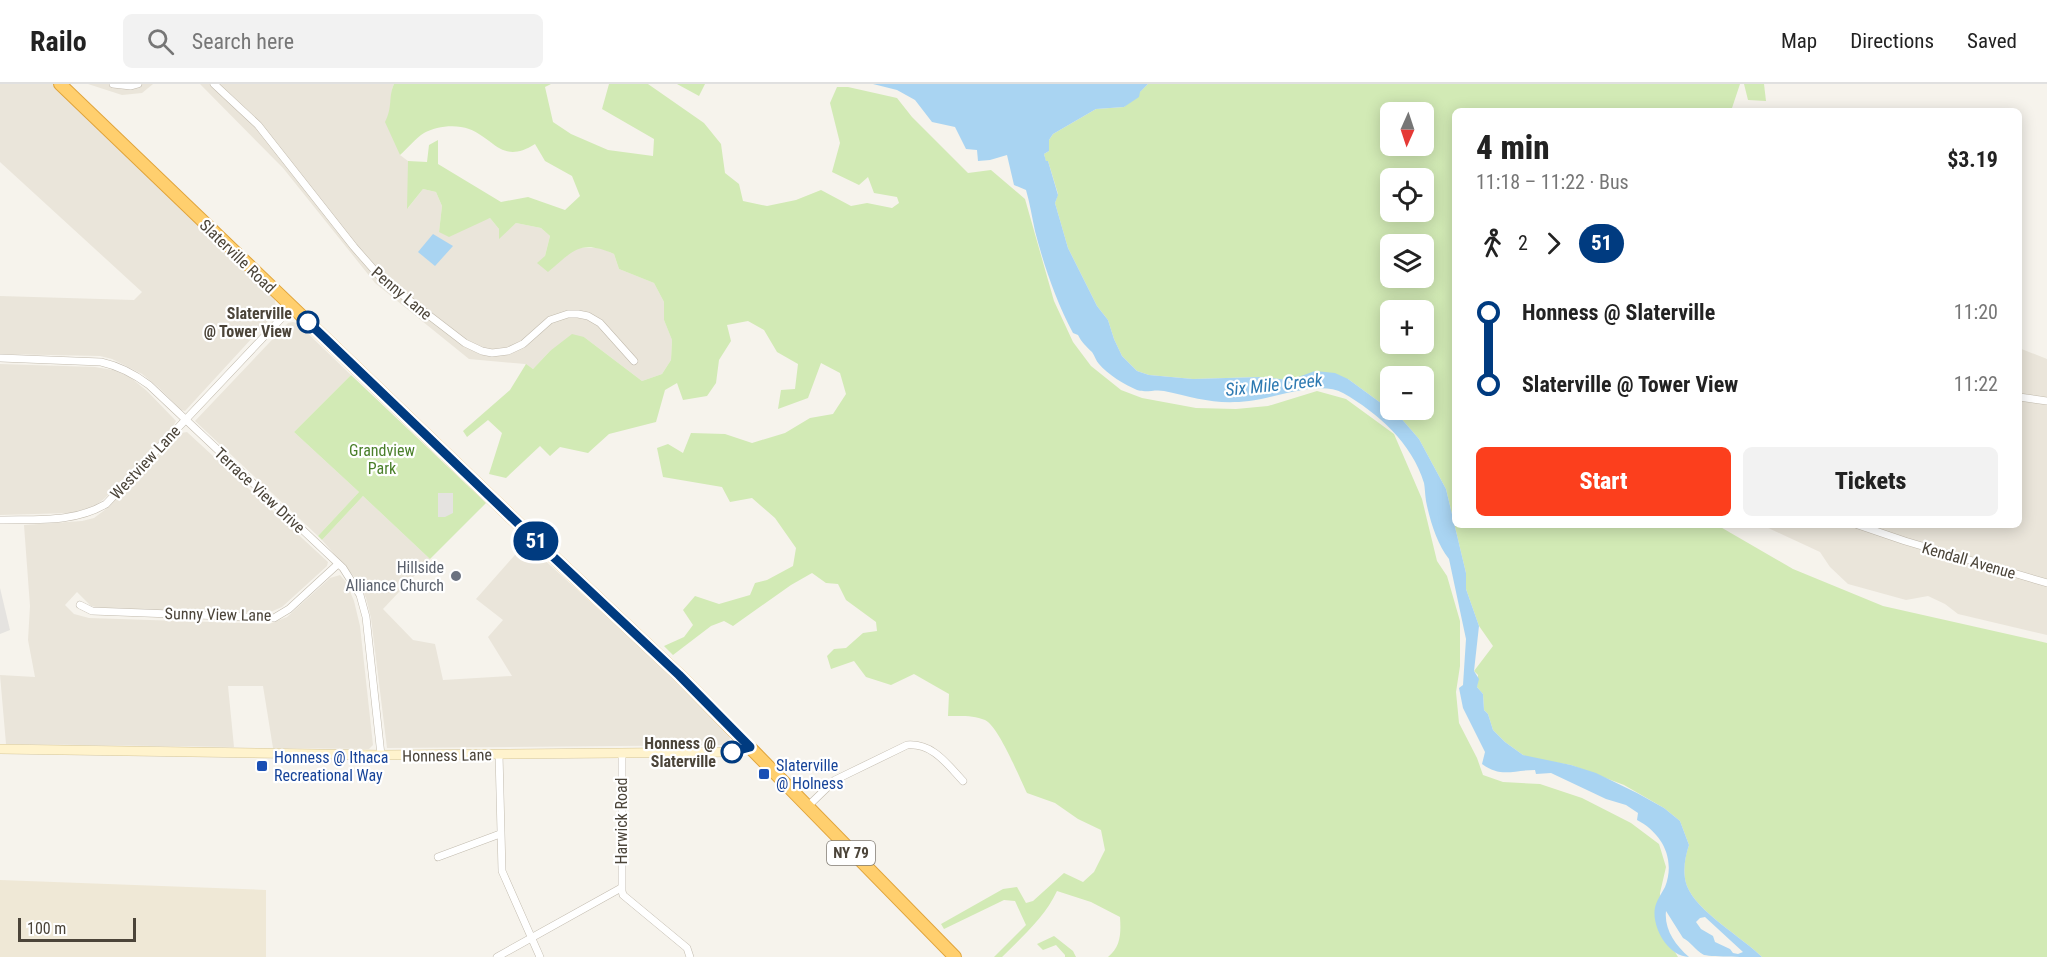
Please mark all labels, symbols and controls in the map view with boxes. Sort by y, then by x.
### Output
search box [123,14,543,68]
text: Railo [30,25,87,58]
icon: search [144,25,177,58]
text: Search here [192,29,294,54]
text: Map [1781,29,1817,53]
text: Directions [1850,29,1934,53]
text: Saved [1967,29,2017,53]
north arrow [1380,102,1434,156]
map controls [1380,102,1434,420]
text: 4 min [1476,128,1550,167]
text: $3.19 [1947,147,1998,172]
button: locate [1380,168,1434,222]
text: 11:18 – 11:22 · Bus [1476,170,1629,194]
street label: Slaterville Road [196,215,280,297]
icon: walk [1476,227,1509,260]
icon: forward [1537,227,1570,260]
text: 2 [1518,231,1528,255]
text: 51 [1591,231,1612,255]
button: layers [1380,234,1434,288]
street label: Penny Lane [368,263,436,324]
button: + [1380,300,1434,354]
text: Honness @ Slaterville [1522,300,1715,325]
text: 11:20 [1954,300,1998,324]
place label: Slaterville @ Tower View [204,304,292,341]
marker: Slaterville @ Tower View [297,311,319,333]
button: − [1380,366,1434,420]
water label: Six Mile Creek [1224,369,1325,400]
text: Slaterville @ Tower View [1522,372,1738,397]
text: 11:22 [1954,372,1998,396]
street label: Westview Lane [106,421,184,503]
park label: Grandview Park [349,441,415,478]
street label: Terrace View Drive [210,444,309,537]
button: Start [1476,447,1731,516]
button: Tickets [1743,447,1998,516]
line badge: 51 [509,522,563,560]
text: 51 [525,529,547,553]
street label: Kendall Avenue [1920,538,2018,583]
place label: Hillside Alliance Church [345,558,444,595]
marker: Hillside Alliance Church [449,569,463,583]
street label: Sunny View Lane [165,604,271,625]
place label: Honness @ Slaterville [644,734,716,771]
marker: Honness @ Slaterville [721,741,743,763]
street label: Honness Lane [402,745,492,766]
place label: Honness @ Ithaca Recreational Way [274,748,388,785]
place label: Slaterville @ Holness [776,756,843,793]
marker: Honness @ Ithaca Recreational Way [255,759,269,773]
marker: Slaterville @ Holness [757,767,771,781]
street label: Harwick Road [612,777,631,865]
road number: NY 79 [827,841,875,865]
scale bar [18,915,136,942]
text: 100 m [27,919,66,938]

